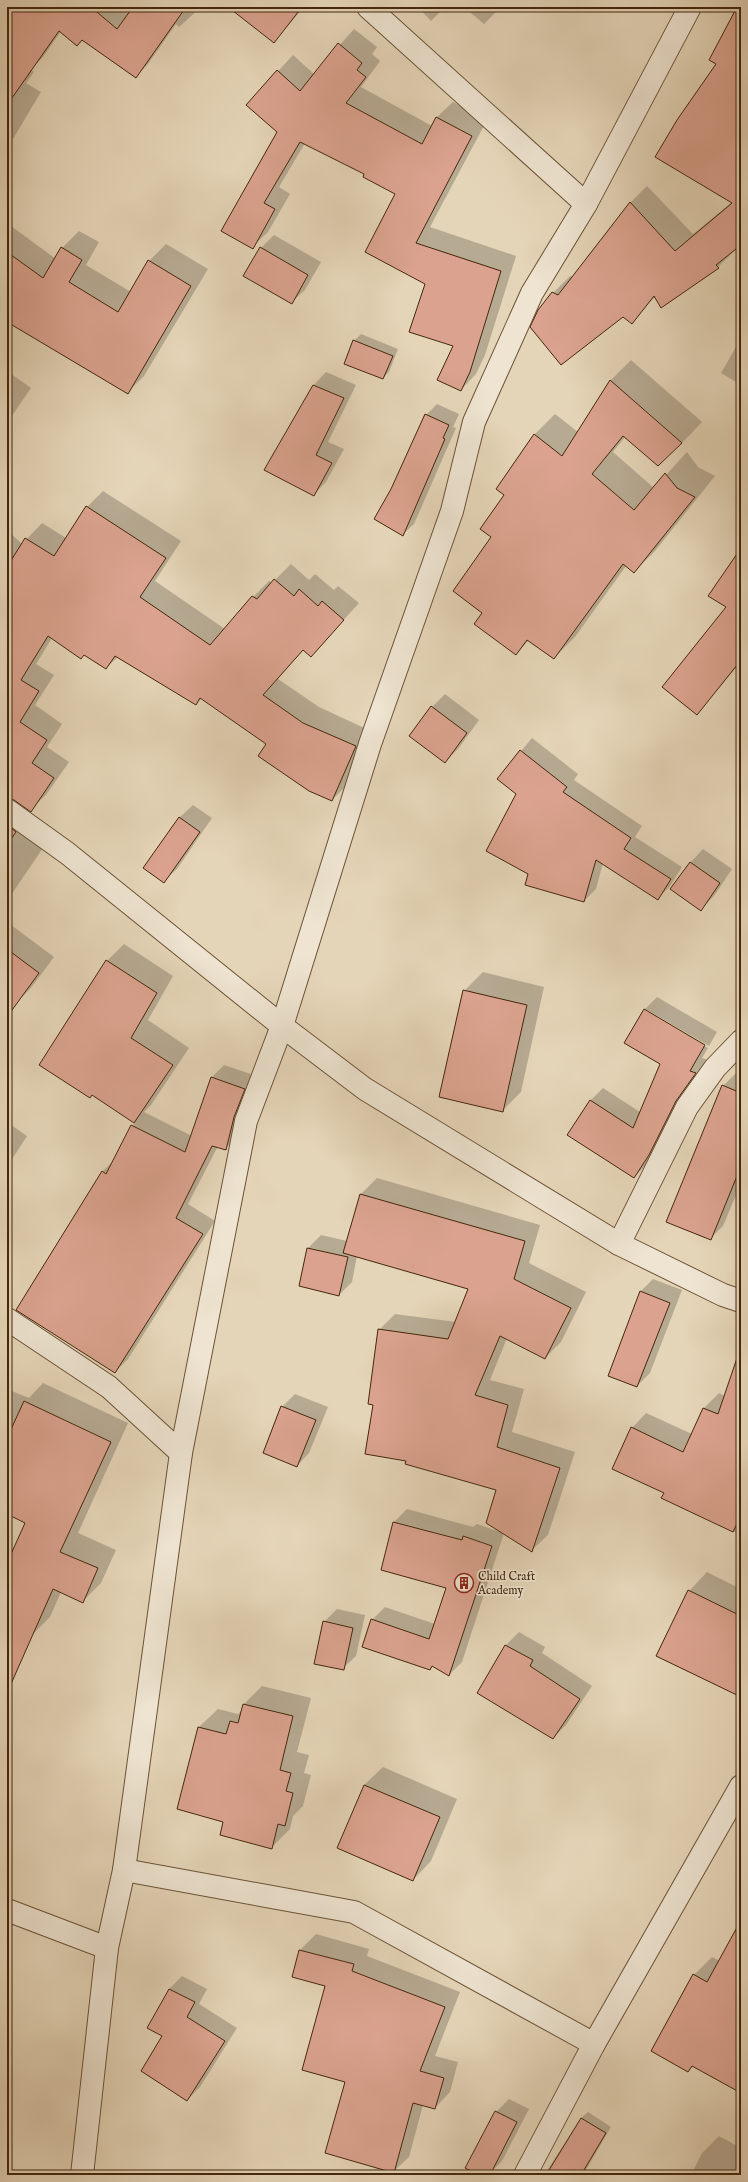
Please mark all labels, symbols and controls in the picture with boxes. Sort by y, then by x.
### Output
place label: Child Craft Academy [477,1569,535,1598]
building icon: Child Craft Academy [453,1572,475,1594]

